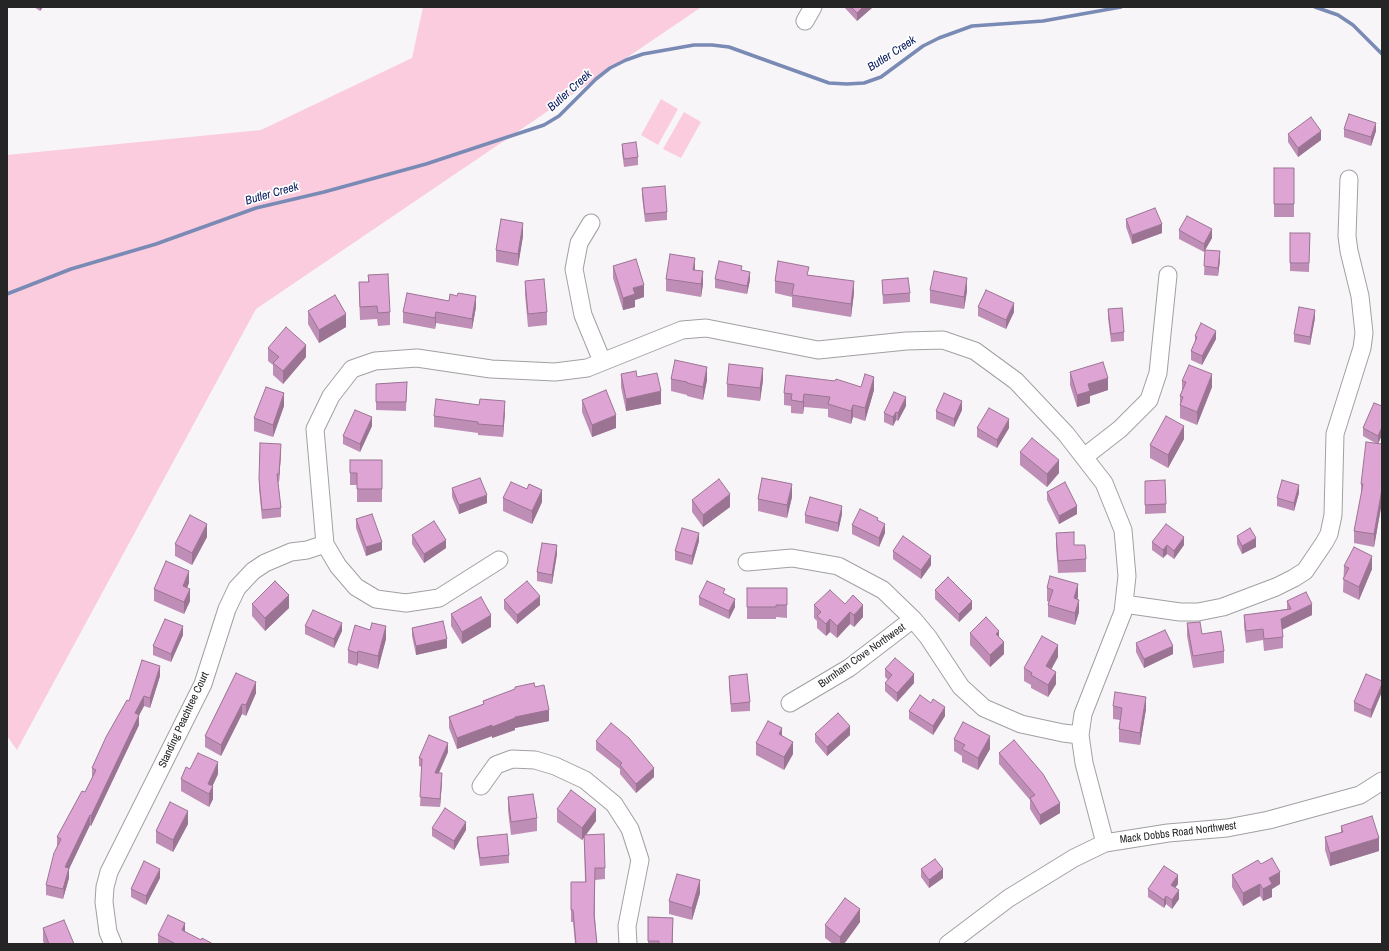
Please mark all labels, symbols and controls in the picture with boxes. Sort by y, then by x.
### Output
water label: Butler Creek [865,33,919,75]
water label: Butler Creek [545,67,595,115]
water label: Butler Creek [244,180,300,208]
street label: Burnham Cove Northwest [816,621,908,691]
street label: Standing Peachtree Court [156,670,212,770]
street label: Mack Dobbs Road Northwest [1119,819,1237,847]

